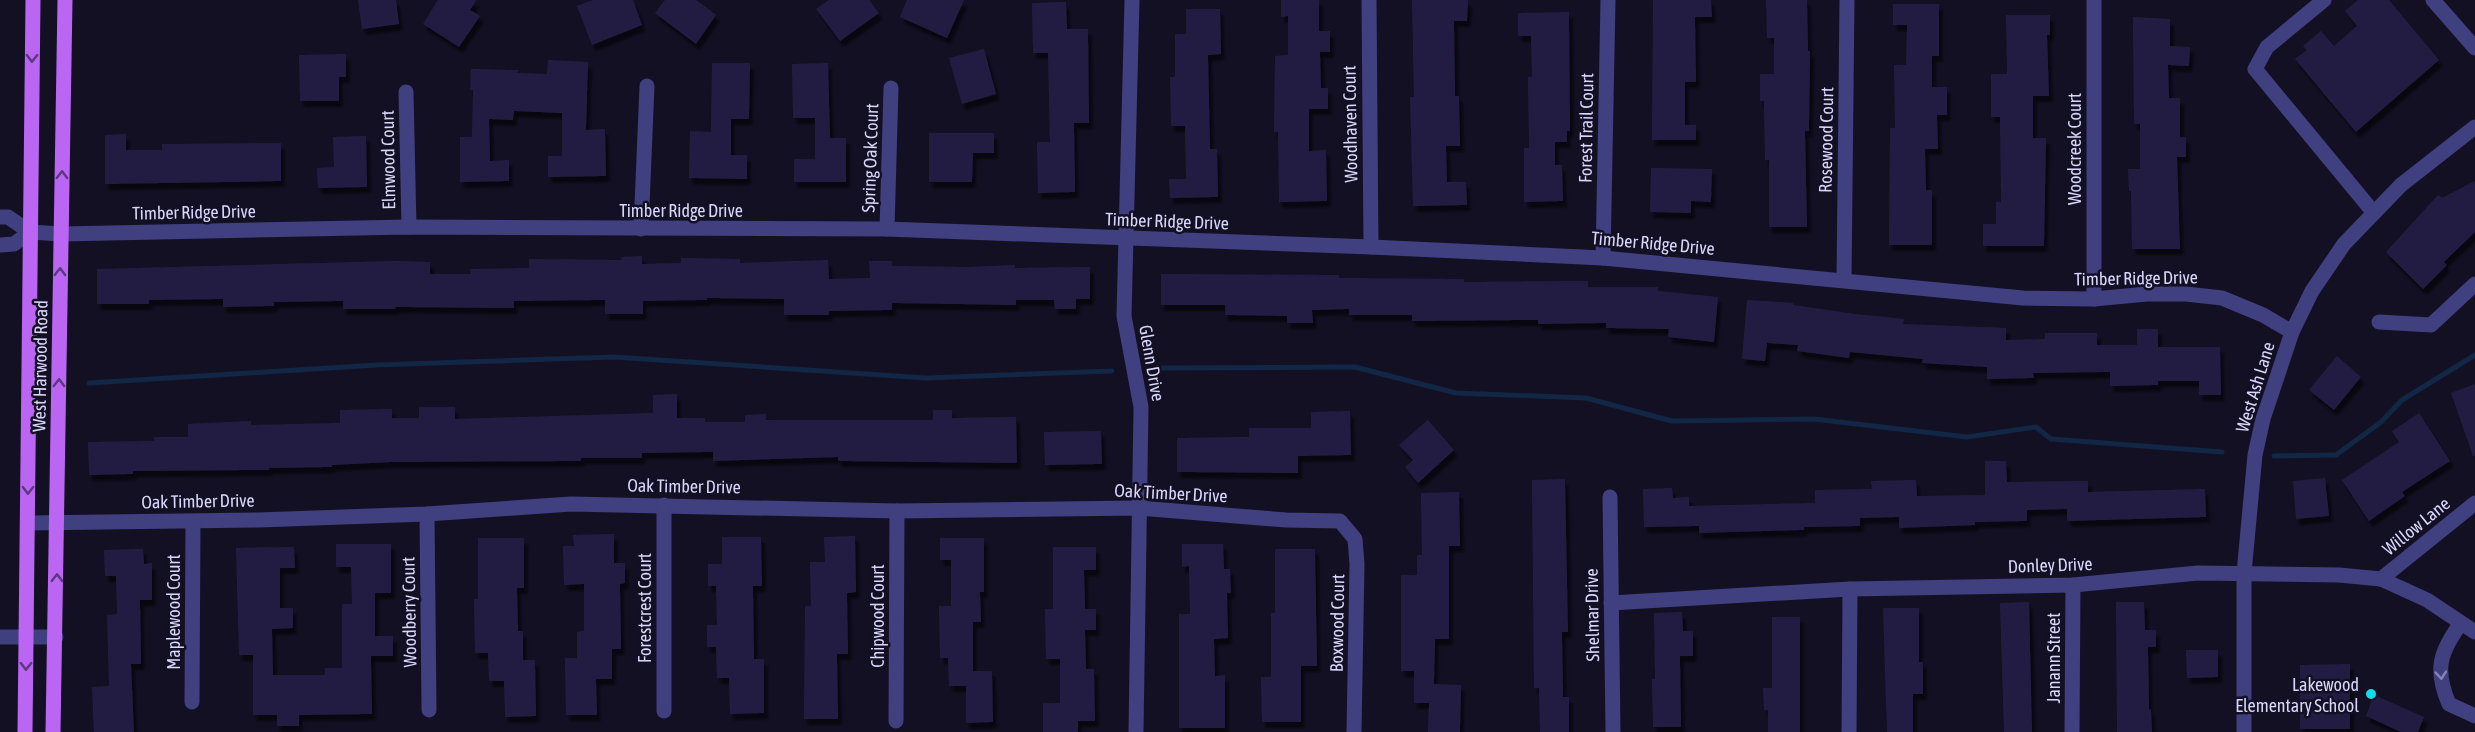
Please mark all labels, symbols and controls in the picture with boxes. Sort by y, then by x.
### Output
one-way arrow [26,54,38,63]
street label: Woodhaven Court [1338,65,1362,183]
street label: Forest Trail Court [1575,73,1597,183]
street label: Rosewood Court [1815,87,1837,193]
street label: Woodcreek Court [2064,93,2085,205]
street label: Spring Oak Court [858,103,882,213]
street label: Elmwood Court [377,110,399,210]
one-way arrow [56,171,68,180]
street label: Timber Ridge Drive [132,200,256,224]
street label: Timber Ridge Drive [619,200,743,221]
street label: Timber Ridge Drive [1105,208,1229,234]
street label: Timber Ridge Drive [1590,227,1716,259]
street label: Timber Ridge Drive [2074,266,2198,290]
one-way arrow [54,267,67,276]
street label: West Harwood Road [28,300,52,432]
street label: Glenn Drive [1135,323,1169,403]
street label: West Ash Lane [2231,339,2279,435]
one-way arrow [53,379,65,388]
street label: Oak Timber Drive [627,475,741,497]
street label: Oak Timber Drive [1114,480,1228,506]
one-way arrow [22,486,34,495]
street label: Oak Timber Drive [141,490,255,512]
street label: Willow Lane [2378,493,2454,559]
street label: Forestcrest Court [634,553,655,663]
street label: Donley Drive [2007,553,2093,577]
street label: Maplewood Court [163,554,184,670]
street label: Woodberry Court [398,556,420,668]
street label: Chipwood Court [867,564,888,668]
street label: Shelmar Drive [1581,568,1603,662]
one-way arrow [50,574,63,583]
street label: Boxwood Court [1326,574,1348,672]
street label: Janann Street [2043,613,2064,703]
one-way arrow [20,661,33,670]
one-way arrow [2434,671,2447,680]
place label: Lakewood Elementary School [2235,674,2359,716]
marker: Lakewood Elementary School [2364,687,2378,701]

